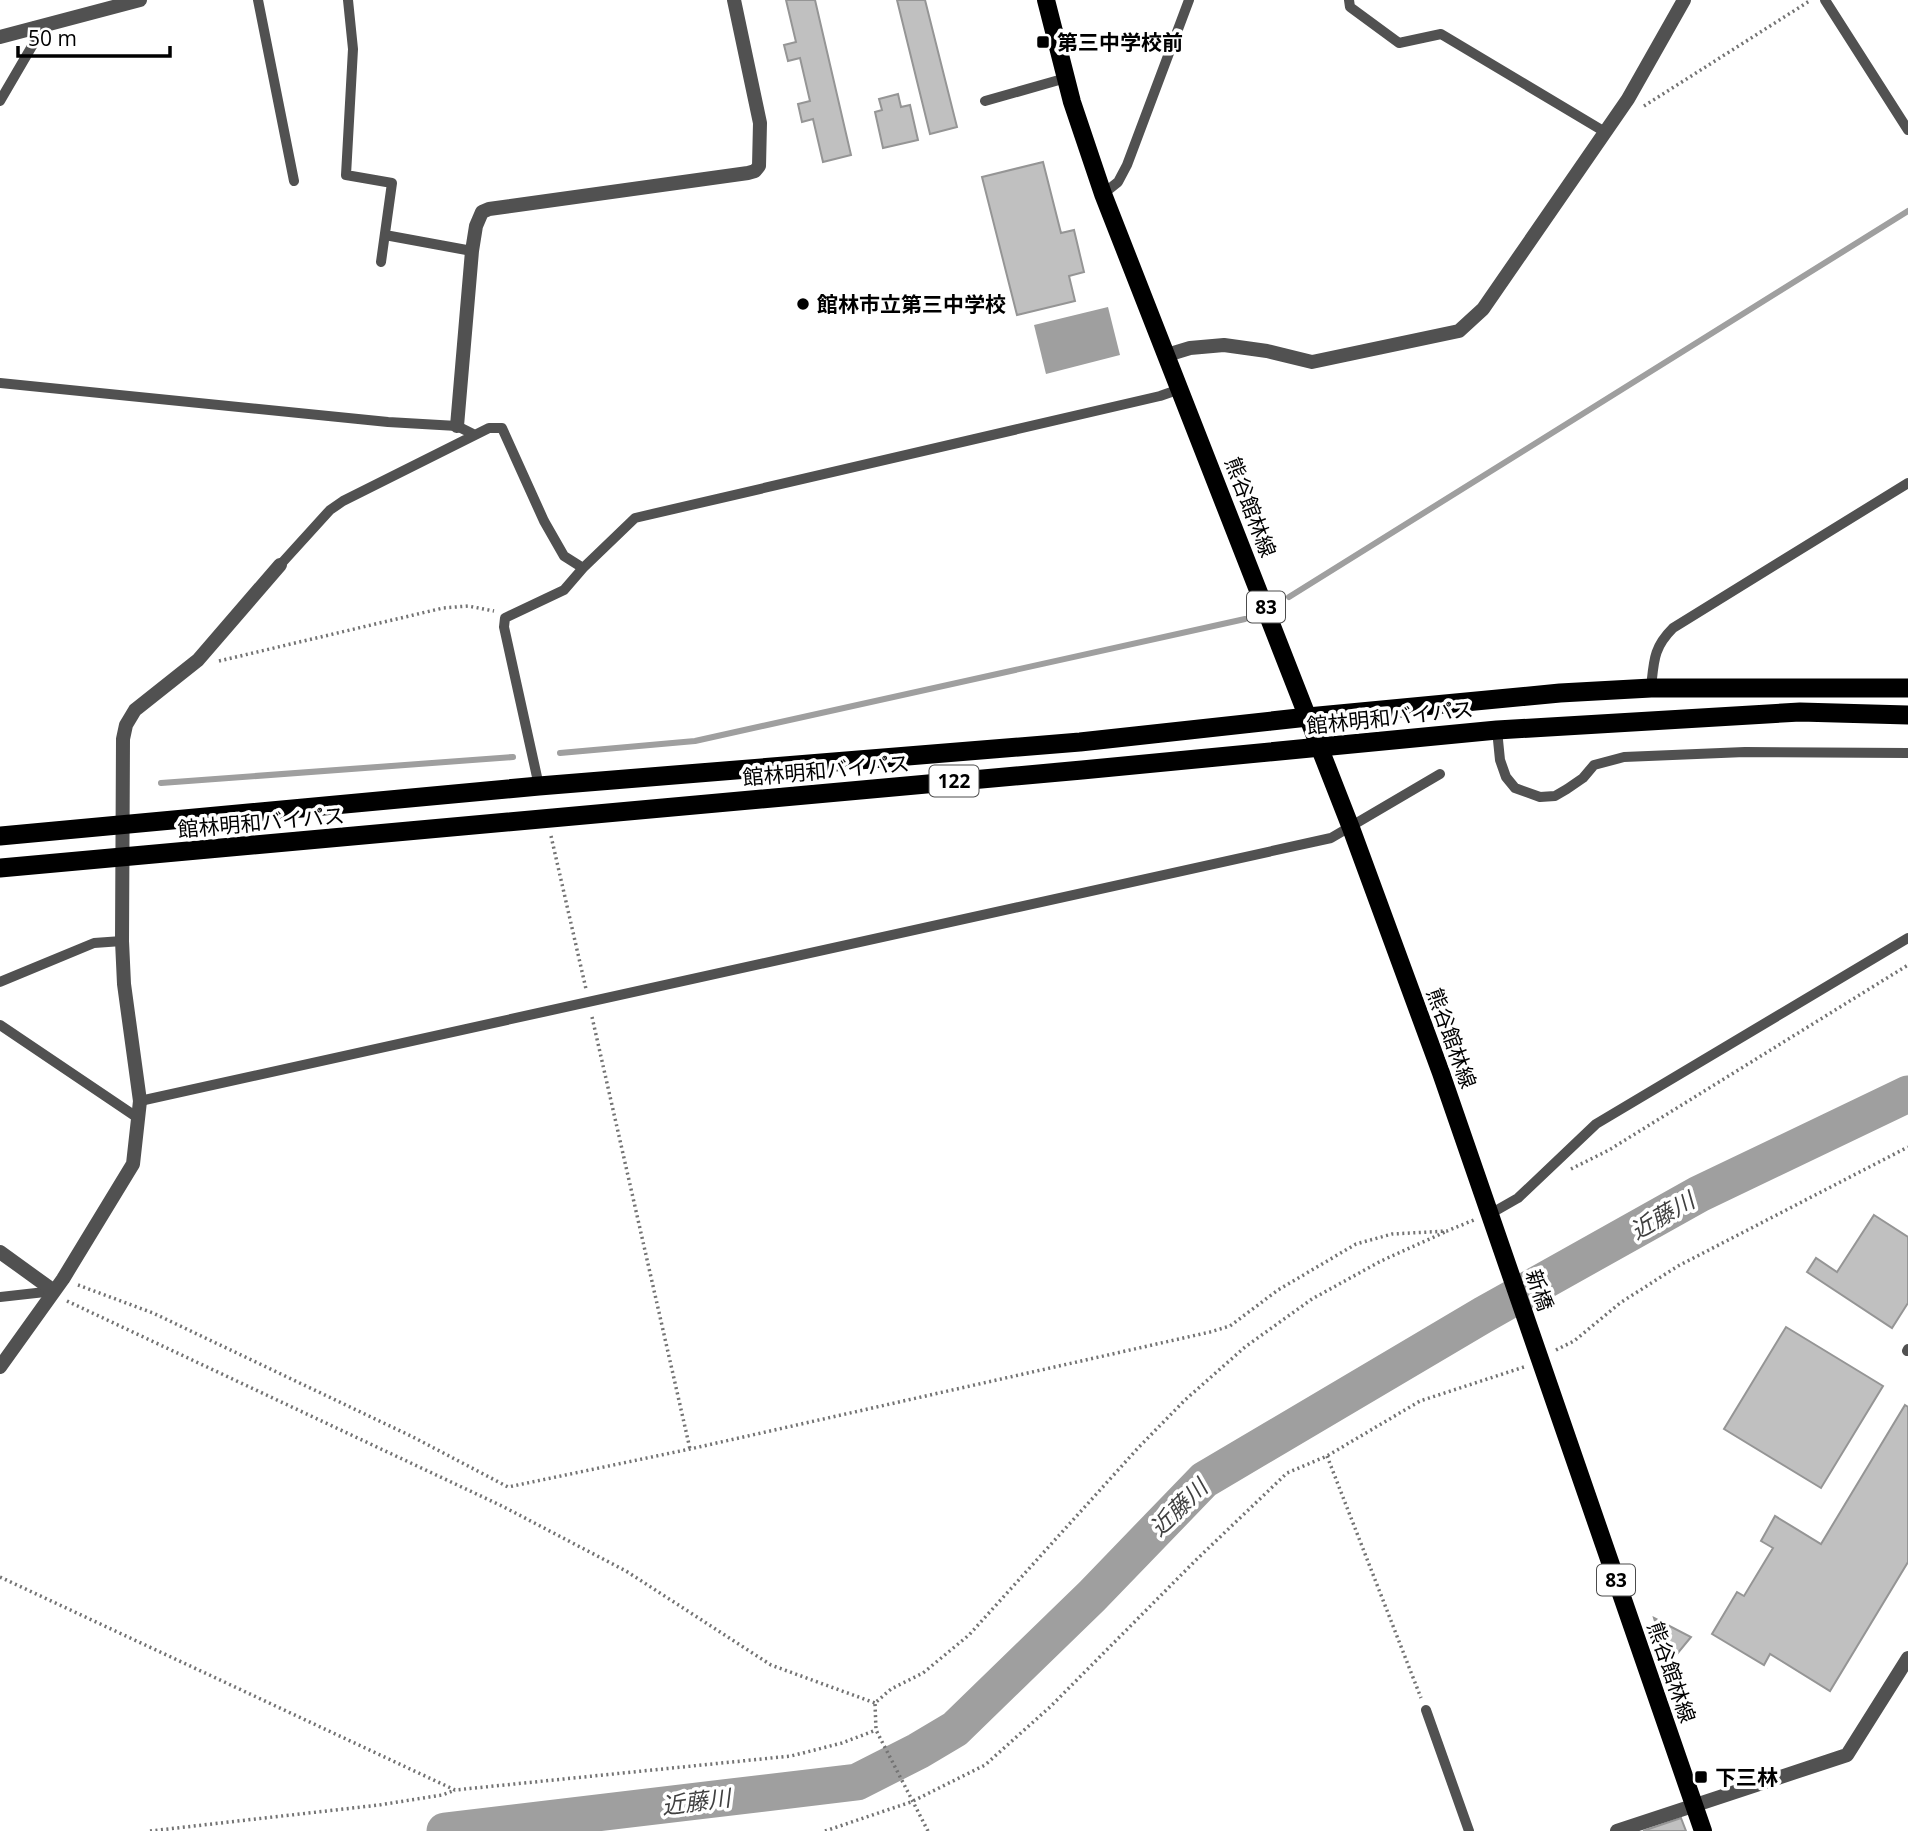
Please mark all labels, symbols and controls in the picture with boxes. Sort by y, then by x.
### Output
scale bar [18,14,170,58]
text: 50 m [28,24,77,52]
place label: 第三中学校前 [1057,28,1183,56]
marker: 第三中学校前 [1035,34,1051,50]
place label: 館林市立第三中学校 [817,290,1006,318]
marker: 館林市立第三中学校 [795,296,811,312]
street label: 熊谷館林線 [1219,453,1283,561]
road number: 83 [1247,592,1285,622]
street label: 館林明和バイパス [1305,694,1475,740]
street label: 館林明和バイパス [741,749,911,791]
road number: 122 [930,766,978,796]
street label: 館林明和バイパス [176,801,346,843]
street label: 熊谷館林線 [1421,984,1483,1092]
water label: 近藤川 [1624,1182,1702,1246]
street label: 新橋 [1520,1266,1560,1314]
water label: 近藤川 [1142,1469,1216,1542]
road number: 83 [1597,1564,1635,1596]
street label: 熊谷館林線 [1642,1618,1702,1726]
place label: 下三林 [1715,1763,1778,1791]
marker: 下三林 [1693,1769,1709,1785]
water label: 近藤川 [660,1781,735,1821]

